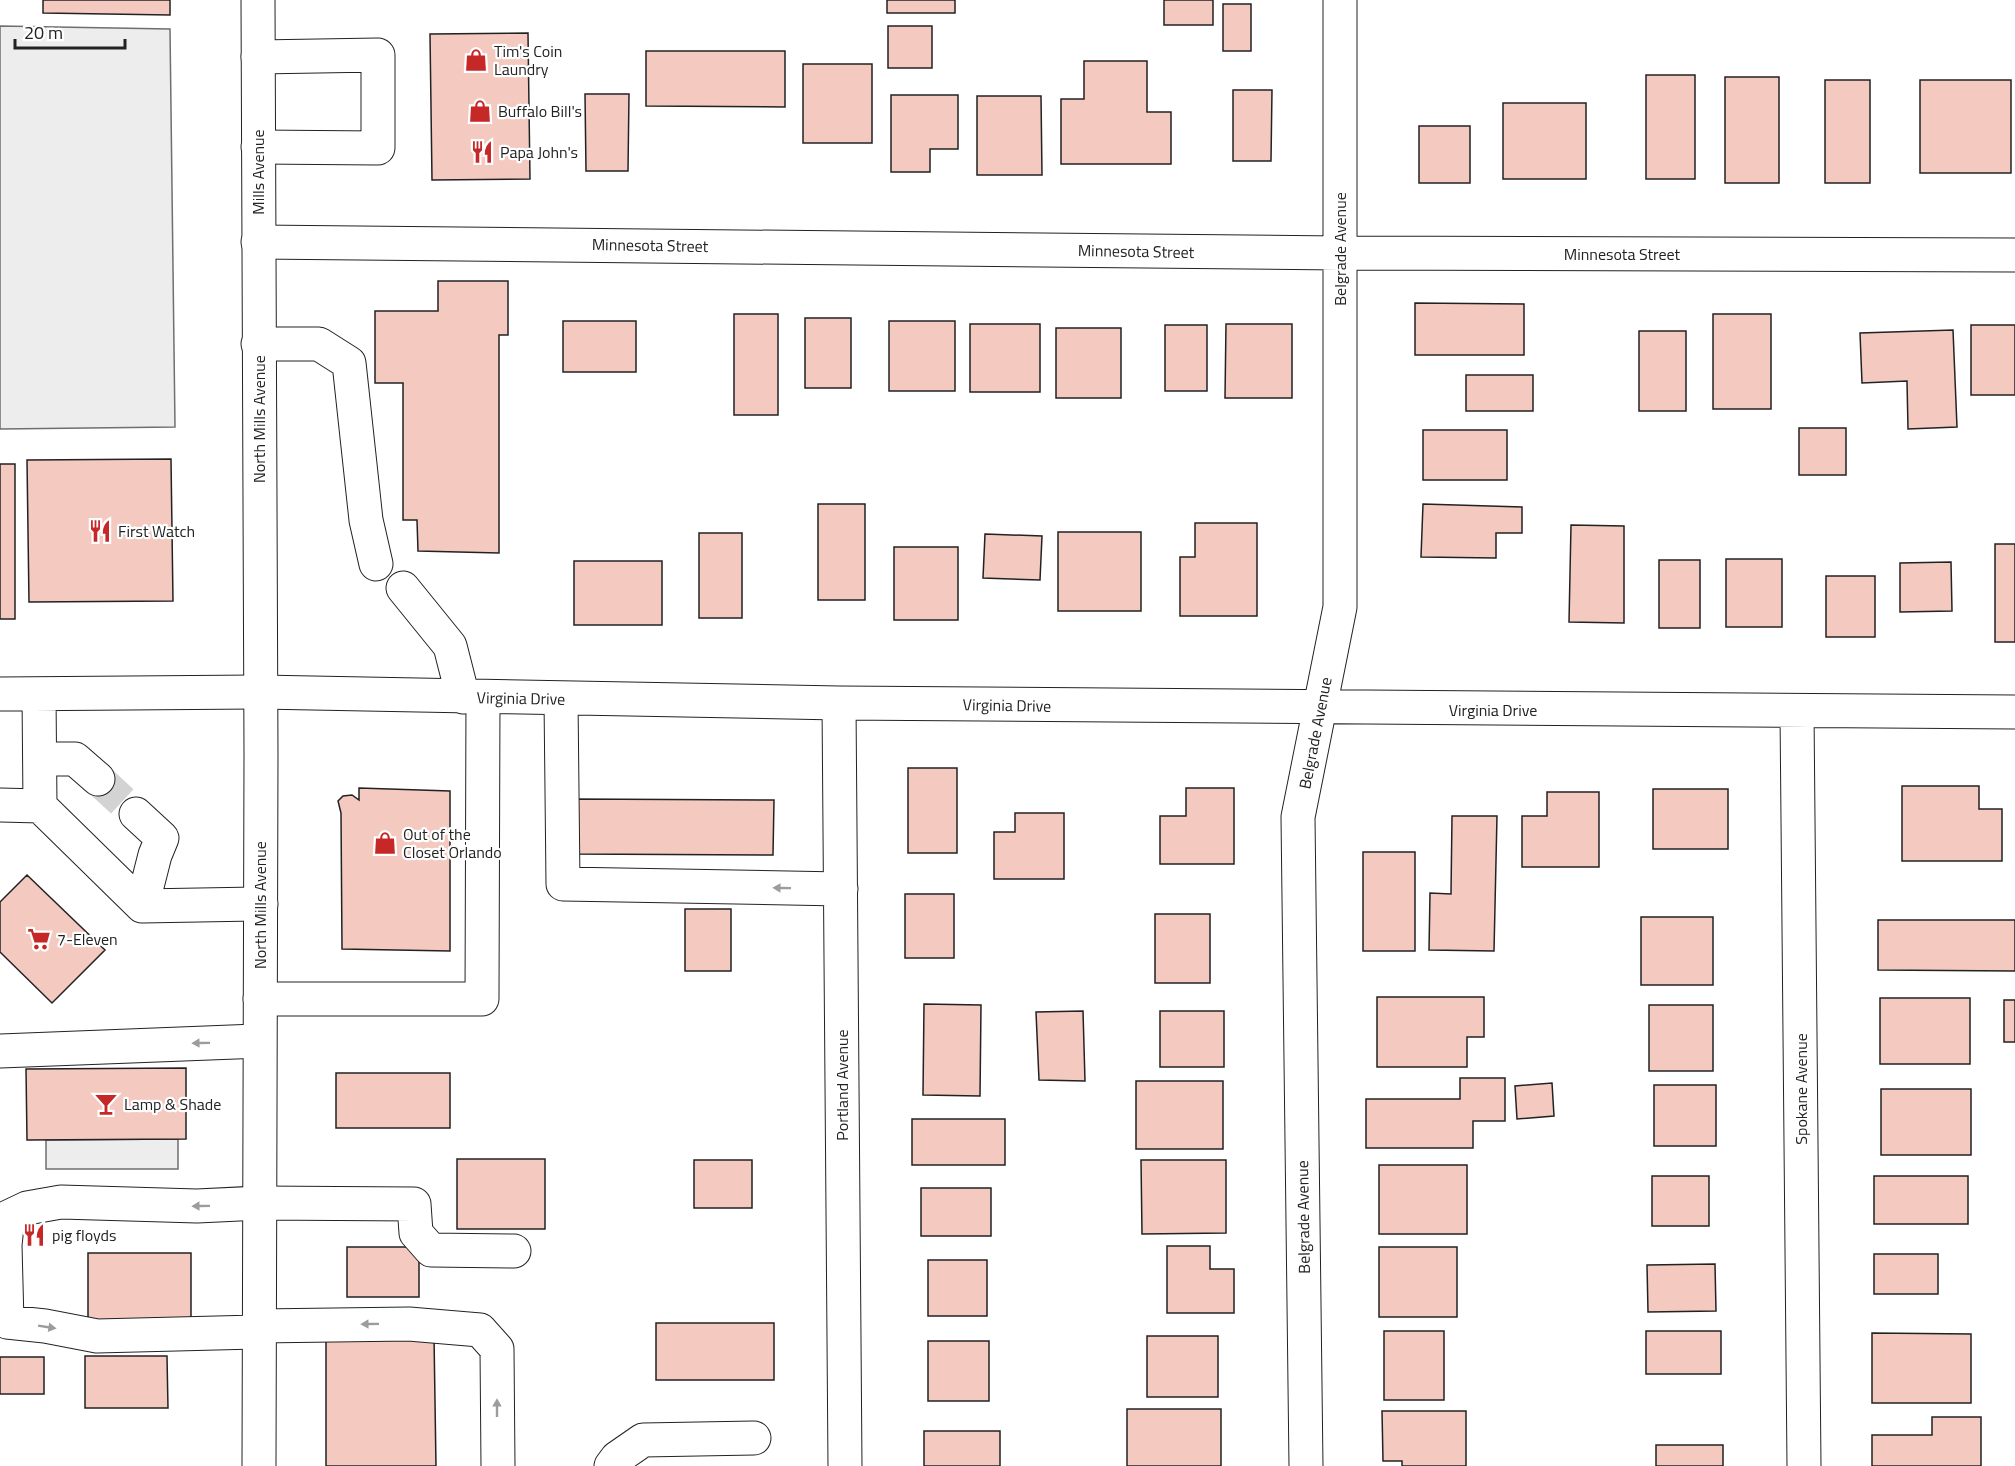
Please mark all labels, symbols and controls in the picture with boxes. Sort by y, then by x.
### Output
scale bar [15,12,124,50]
text: 20 m [24,19,63,46]
place label: Tim's Coin Laundry [494,39,562,81]
shop icon: Tim's Coin Laundry [463,47,489,73]
shop icon: Buffalo Bill's [467,98,493,124]
place label: Buffalo Bill's [498,99,582,123]
street label: Mills Avenue [246,129,270,215]
restaurant icon: Papa John's [469,139,495,165]
place label: Papa John's [500,140,578,164]
street label: Belgrade Avenue [1328,192,1352,306]
street label: Minnesota Street [592,232,709,258]
street label: Minnesota Street [1078,238,1195,264]
street label: Minnesota Street [1564,242,1681,266]
street label: North Mills Avenue [247,355,271,483]
restaurant icon: First Watch [87,518,113,544]
place label: First Watch [118,519,195,543]
street label: Belgrade Avenue [1292,675,1338,791]
street label: Virginia Drive [477,685,565,711]
street label: Virginia Drive [963,692,1051,718]
street label: Virginia Drive [1449,698,1537,722]
place label: Out of the Closet Orlando [403,822,502,864]
shop icon: Out of the Closet Orlando [372,830,398,856]
street label: North Mills Avenue [248,841,272,969]
one-way arrow [773,883,792,893]
supermarket icon: 7-Eleven [26,926,52,952]
place label: 7-Eleven [57,927,118,951]
street label: Portland Avenue [830,1029,854,1141]
street label: Spokane Avenue [1789,1033,1813,1145]
one-way arrow [191,1038,210,1047]
bar icon: Lamp & Shade [93,1091,119,1117]
place label: Lamp & Shade [124,1092,221,1116]
street label: Belgrade Avenue [1290,1160,1316,1274]
one-way arrow [192,1201,211,1210]
restaurant icon: pig floyds [21,1222,47,1248]
place label: pig floyds [52,1223,116,1247]
one-way arrow [360,1319,379,1329]
one-way arrow [38,1323,57,1332]
one-way arrow [492,1398,502,1417]

